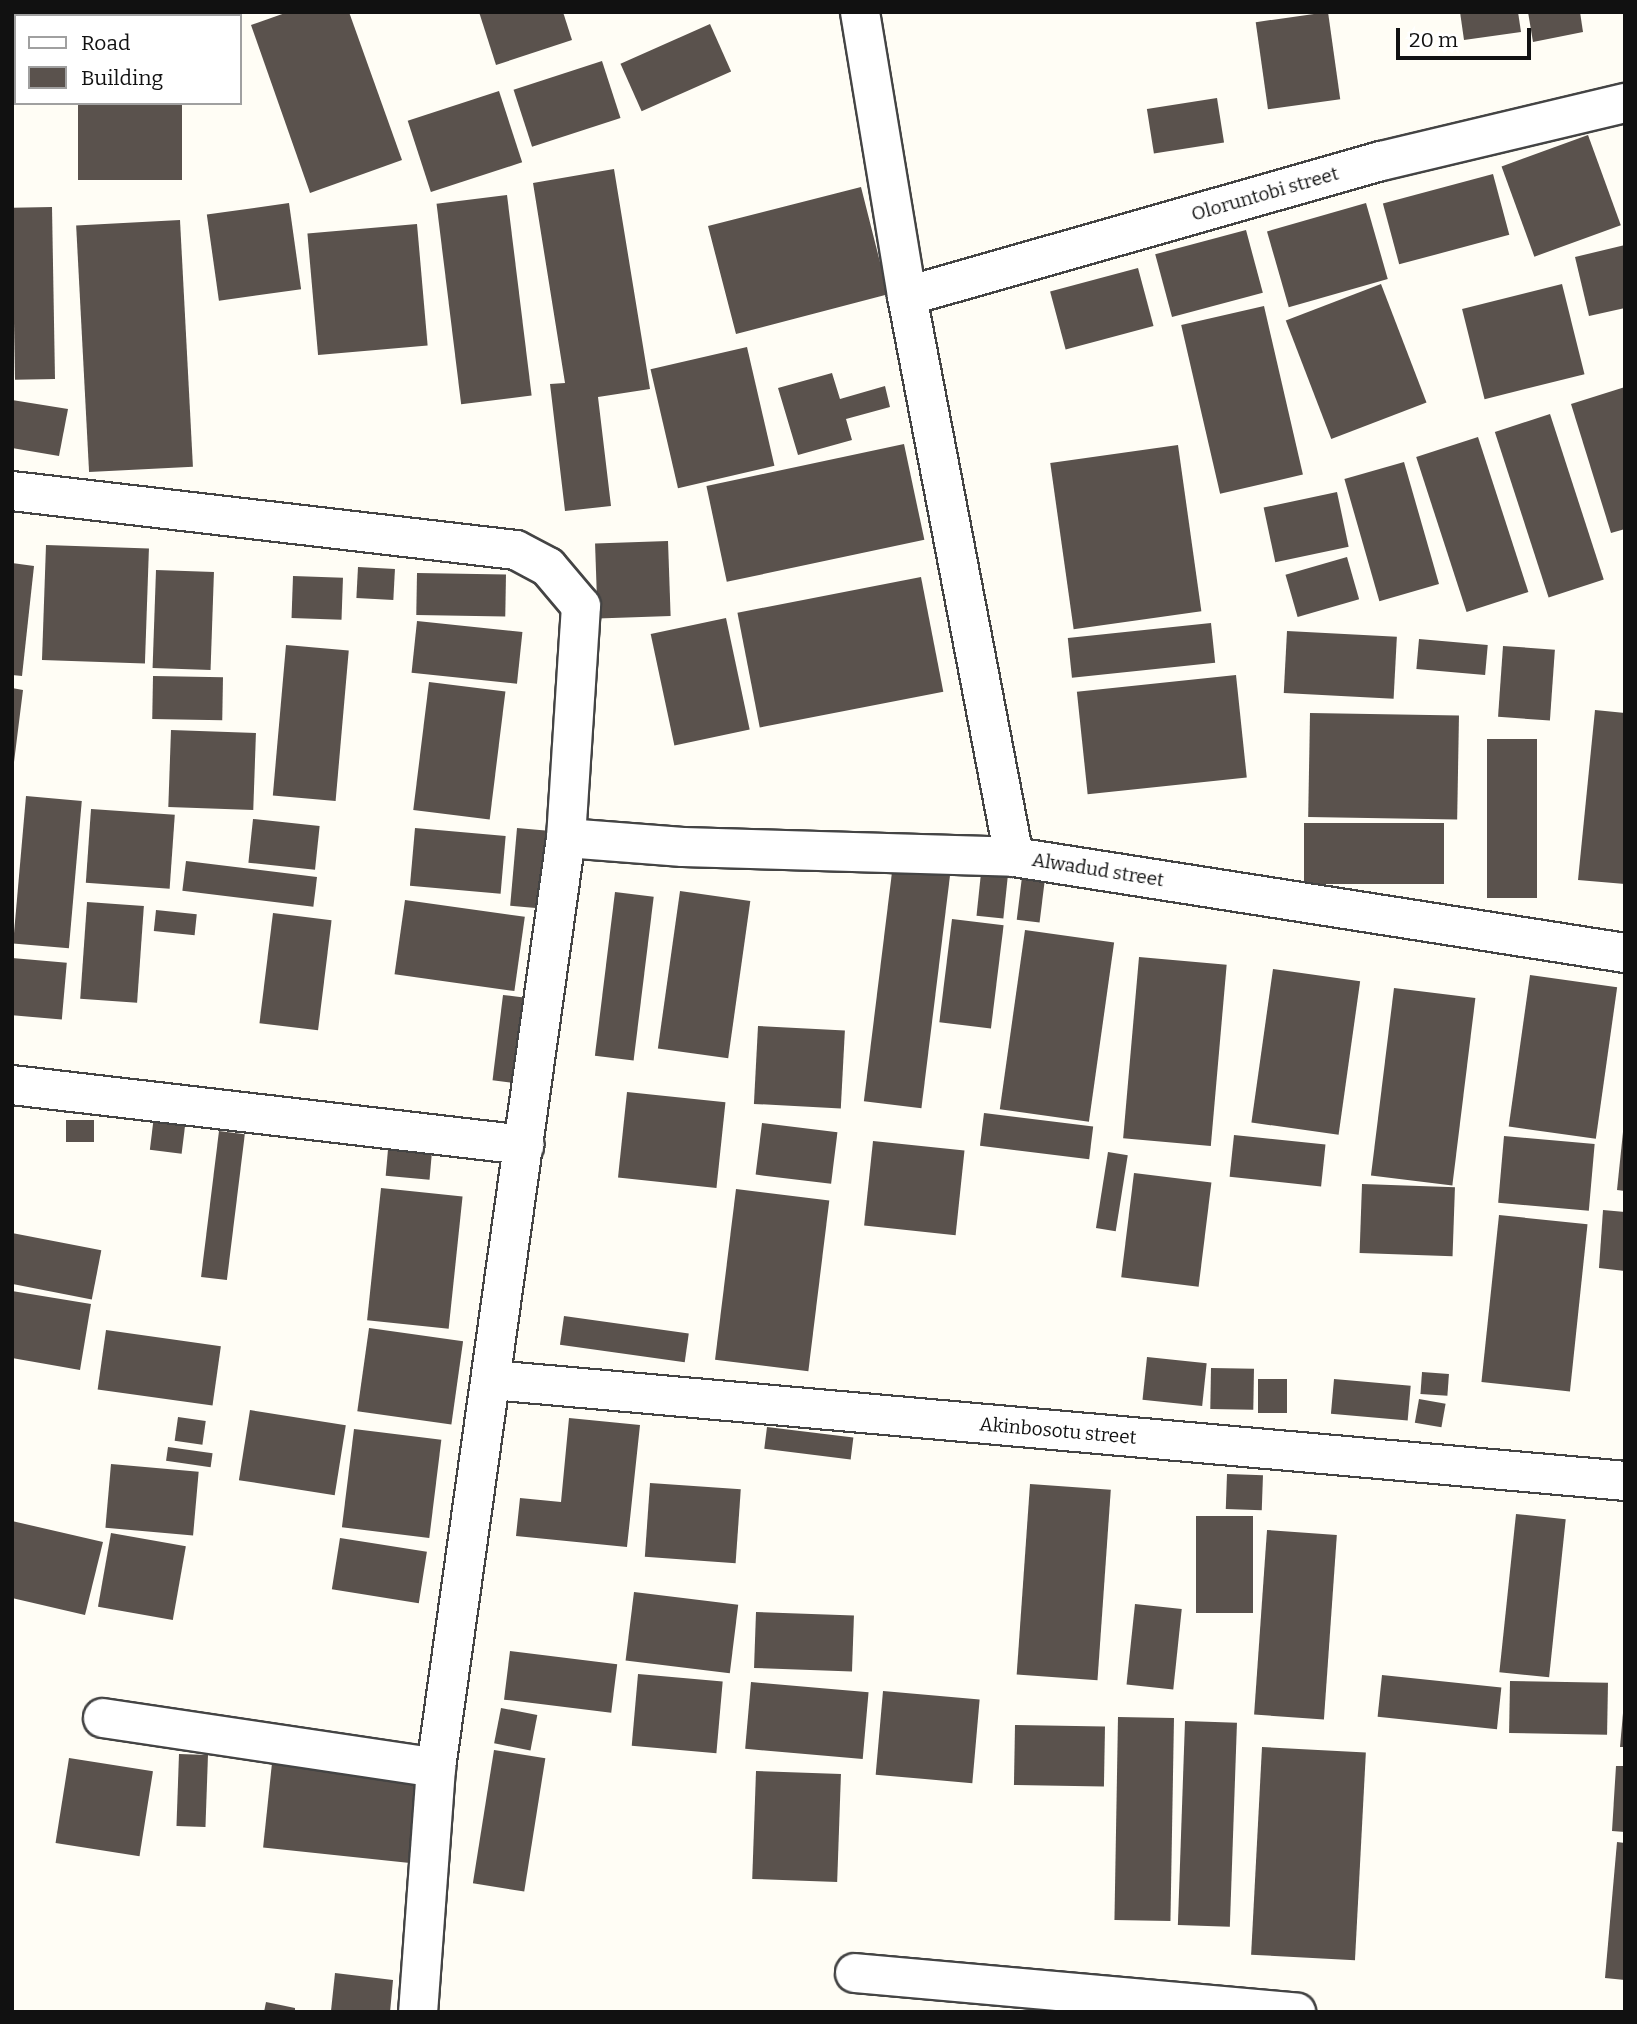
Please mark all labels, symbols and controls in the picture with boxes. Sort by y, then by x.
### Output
legend [14,14,242,105]
scale bar [1399,14,1534,58]
text: 20 m [1409,27,1458,53]
text: Road [81,30,130,56]
text: Building [81,65,163,91]
street label: Oloruntobi street [1189,162,1341,226]
street label: Alwadud street [1030,848,1166,892]
street label: Akinbosotu street [979,1413,1137,1449]

